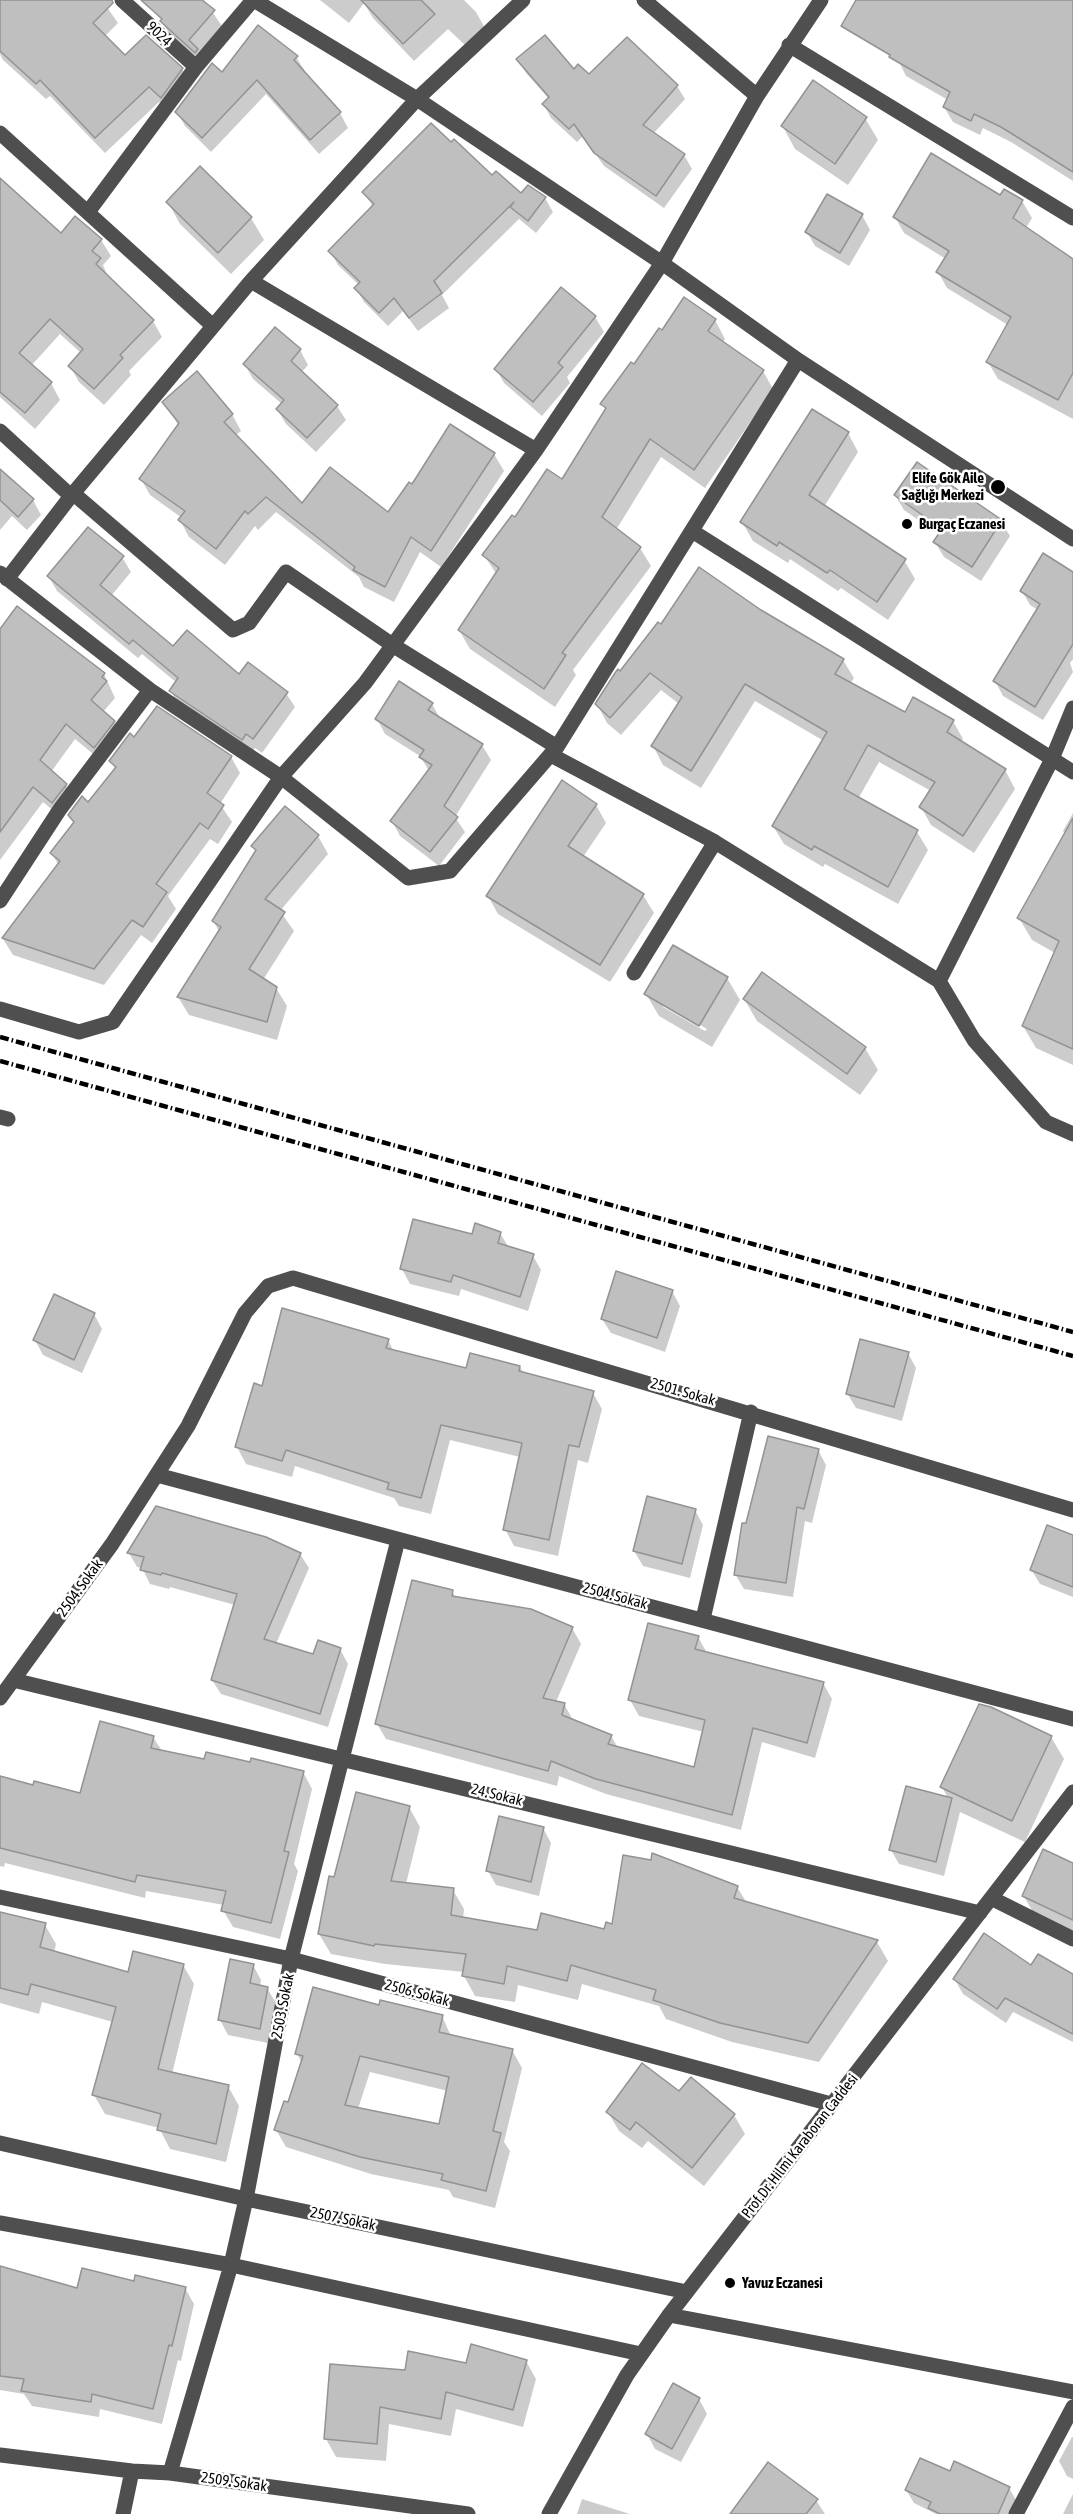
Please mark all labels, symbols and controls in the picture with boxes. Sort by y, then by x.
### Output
street label: 9024 [143,18,175,50]
place label: Elife Gök Aile Sağlığı Merkezi [902,469,984,504]
marker: Elife Gök Aile Sağlığı Merkezi [989,478,1007,496]
place label: Burgaç Eczanesi [919,515,1005,533]
marker: Burgaç Eczanesi [900,517,914,531]
street label: 2501. Sokak [649,1374,717,1410]
street label: 2504. Sokak [53,1556,107,1620]
street label: 2504. Sokak [581,1579,649,1613]
street label: 24. Sokak [469,1780,525,1810]
street label: 2503. Sokak [268,1972,298,2040]
street label: 2506. Sokak [383,1976,451,2010]
street label: Prof.Dr. Hilmi Karaboran Caddesi [738,2070,862,2222]
street label: 2507. Sokak [309,2203,377,2235]
place label: Yavuz Eczanesi [742,2274,823,2292]
marker: Yavuz Eczanesi [723,2276,737,2290]
street label: 2509. Sokak [200,2468,268,2496]

